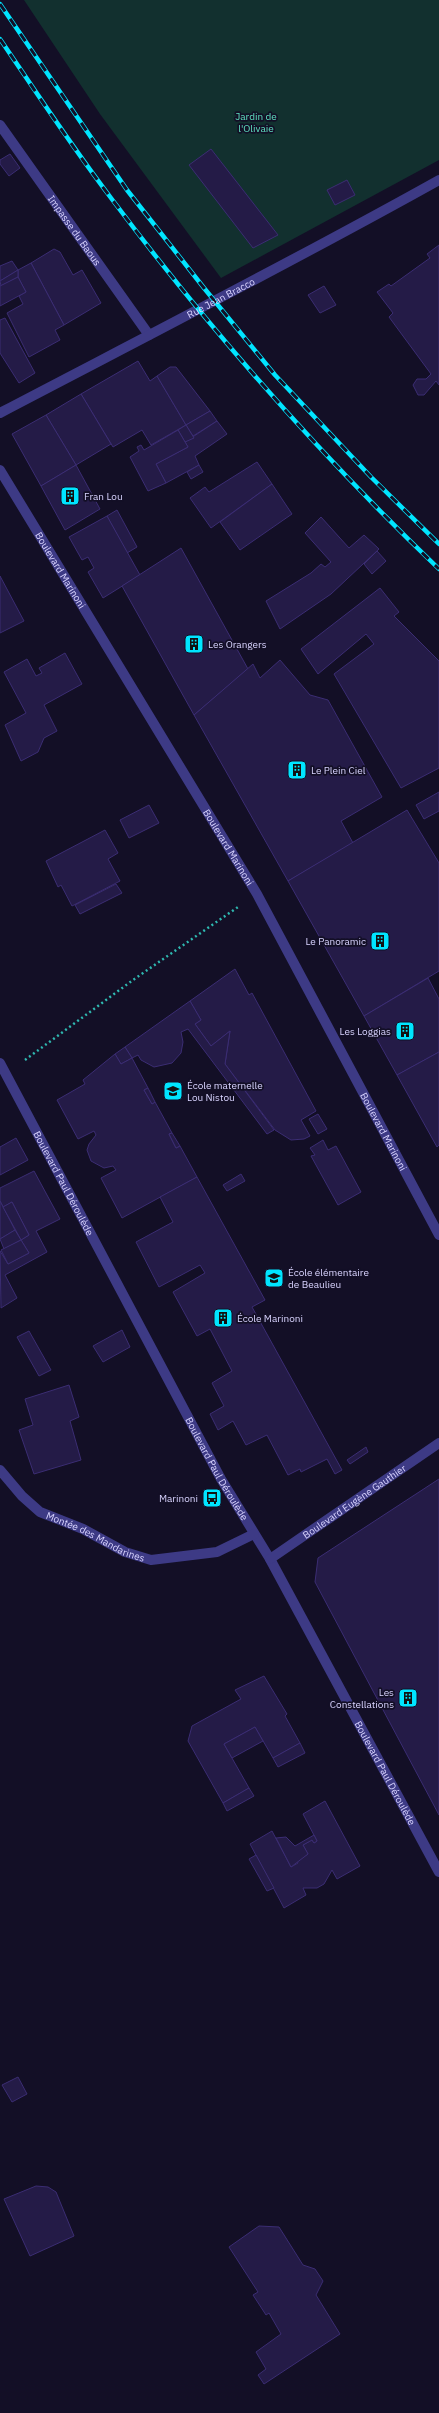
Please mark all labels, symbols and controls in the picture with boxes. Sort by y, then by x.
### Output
park label: Jardin de l'Olivaie [235,110,277,135]
street label: Impasse du Baous [45,192,104,268]
street label: Rue Jean Bracco [184,274,257,321]
building icon: Fran Lou [59,485,81,507]
place label: Fran Lou [84,490,123,503]
street label: Boulevard Marinoni [33,529,89,611]
building icon: Les Orangers [183,633,205,655]
place label: Les Orangers [208,638,267,651]
building icon: Le Plein Ciel [286,759,308,781]
place label: Le Plein Ciel [311,764,366,777]
street label: Boulevard Marinoni [200,807,257,888]
building icon: Le Panoramic [369,930,391,952]
place label: Le Panoramic [305,935,366,948]
building icon: Les Loggias [394,1020,416,1042]
place label: Les Loggias [340,1025,391,1038]
place label: École maternelle Lou Nistou [187,1079,263,1104]
school or university icon: École maternelle Lou Nistou [162,1080,184,1102]
street label: Boulevard Marinoni [358,1090,410,1173]
street label: Boulevard Paul Déroulède [31,1128,97,1238]
place label: École élémentaire de Beaulieu [288,1266,369,1291]
school or university icon: École élémentaire de Beaulieu [263,1267,285,1289]
building icon: École Marinoni [212,1307,234,1329]
place label: École Marinoni [237,1312,303,1325]
street label: Boulevard Paul Déroulède [183,1415,252,1523]
street label: Boulevard Eugène Gauthier [300,1461,409,1541]
bus stop icon: Marinoni [201,1487,223,1509]
place label: Marinoni [159,1492,198,1505]
street label: Montée des Mandarines [44,1509,147,1564]
place label: Les Constellations [330,1686,394,1711]
building icon: Les Constellations [397,1687,419,1709]
street label: Boulevard Paul Déroulède [352,1718,419,1828]

